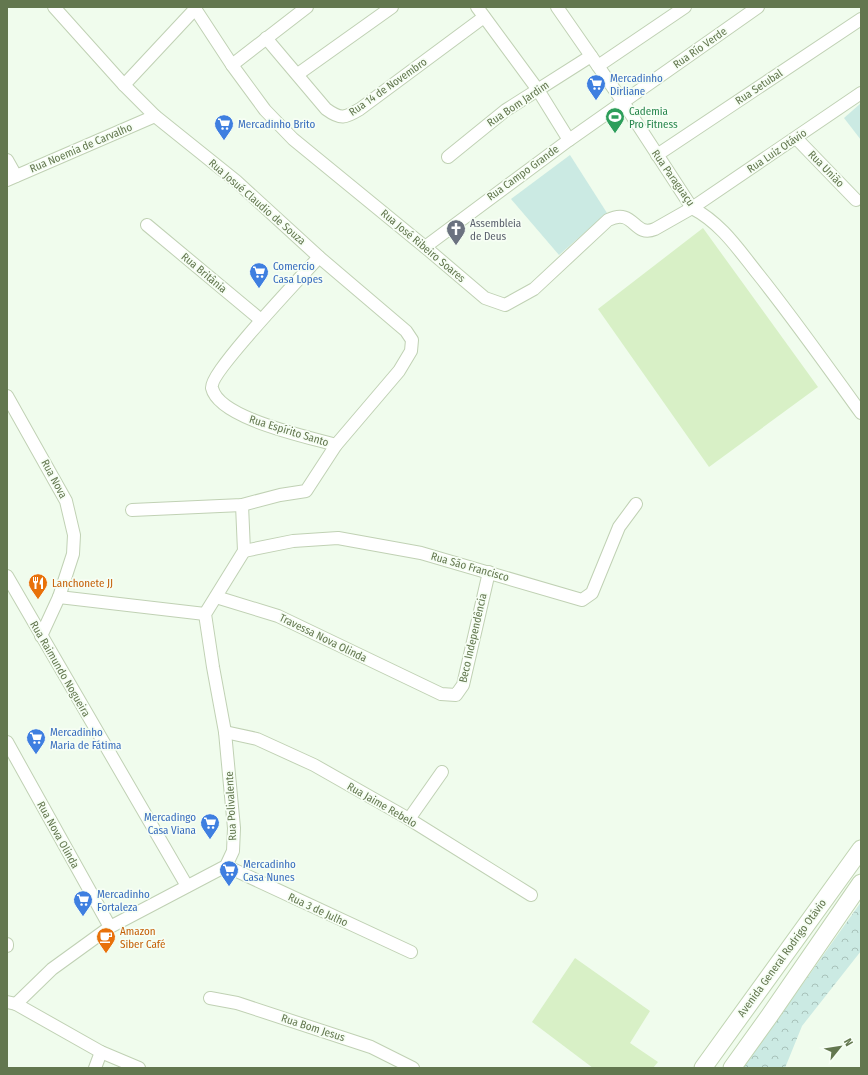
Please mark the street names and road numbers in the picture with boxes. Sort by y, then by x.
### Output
street label: Rua Río Verde [671,25,729,71]
street label: Rua 14 de Novembro [347,55,430,119]
street label: Rua Setubal [733,66,785,107]
street label: Rua Bom Jardim [485,79,551,129]
street label: Rua Noemia de Carvalho [28,120,134,175]
street label: Rua Luiz Otávio [745,126,809,176]
street label: Rua Campo Grande [485,143,561,203]
street label: Rua Paraguaçu [649,147,697,209]
street label: Rua União [805,148,847,190]
street label: Rua Josué Claudio de Souza [206,156,308,248]
street label: Rua José Ribeiro Soares [378,207,468,285]
street label: Rua Britânia [179,250,229,296]
street label: Rua Espírito Santo [248,413,331,449]
street label: Rua Nova [38,457,70,501]
street label: Rua São Francisco [430,550,511,584]
street label: Beco Independência [456,592,490,684]
street label: Travessa Nova Olinda [277,611,369,665]
street label: Rua Raimundo Nogueira [27,619,93,719]
street label: Rua Polivalente [223,771,239,841]
street label: Rua Jaime Rebelo [345,780,419,830]
street label: Rua Nova Olinda [34,799,82,871]
street label: Rua 3 de Julho [286,890,350,930]
street label: Avenida General Rodrigo Otávio [735,896,829,1019]
street label: Rua Bom Jesus [280,1012,347,1044]

